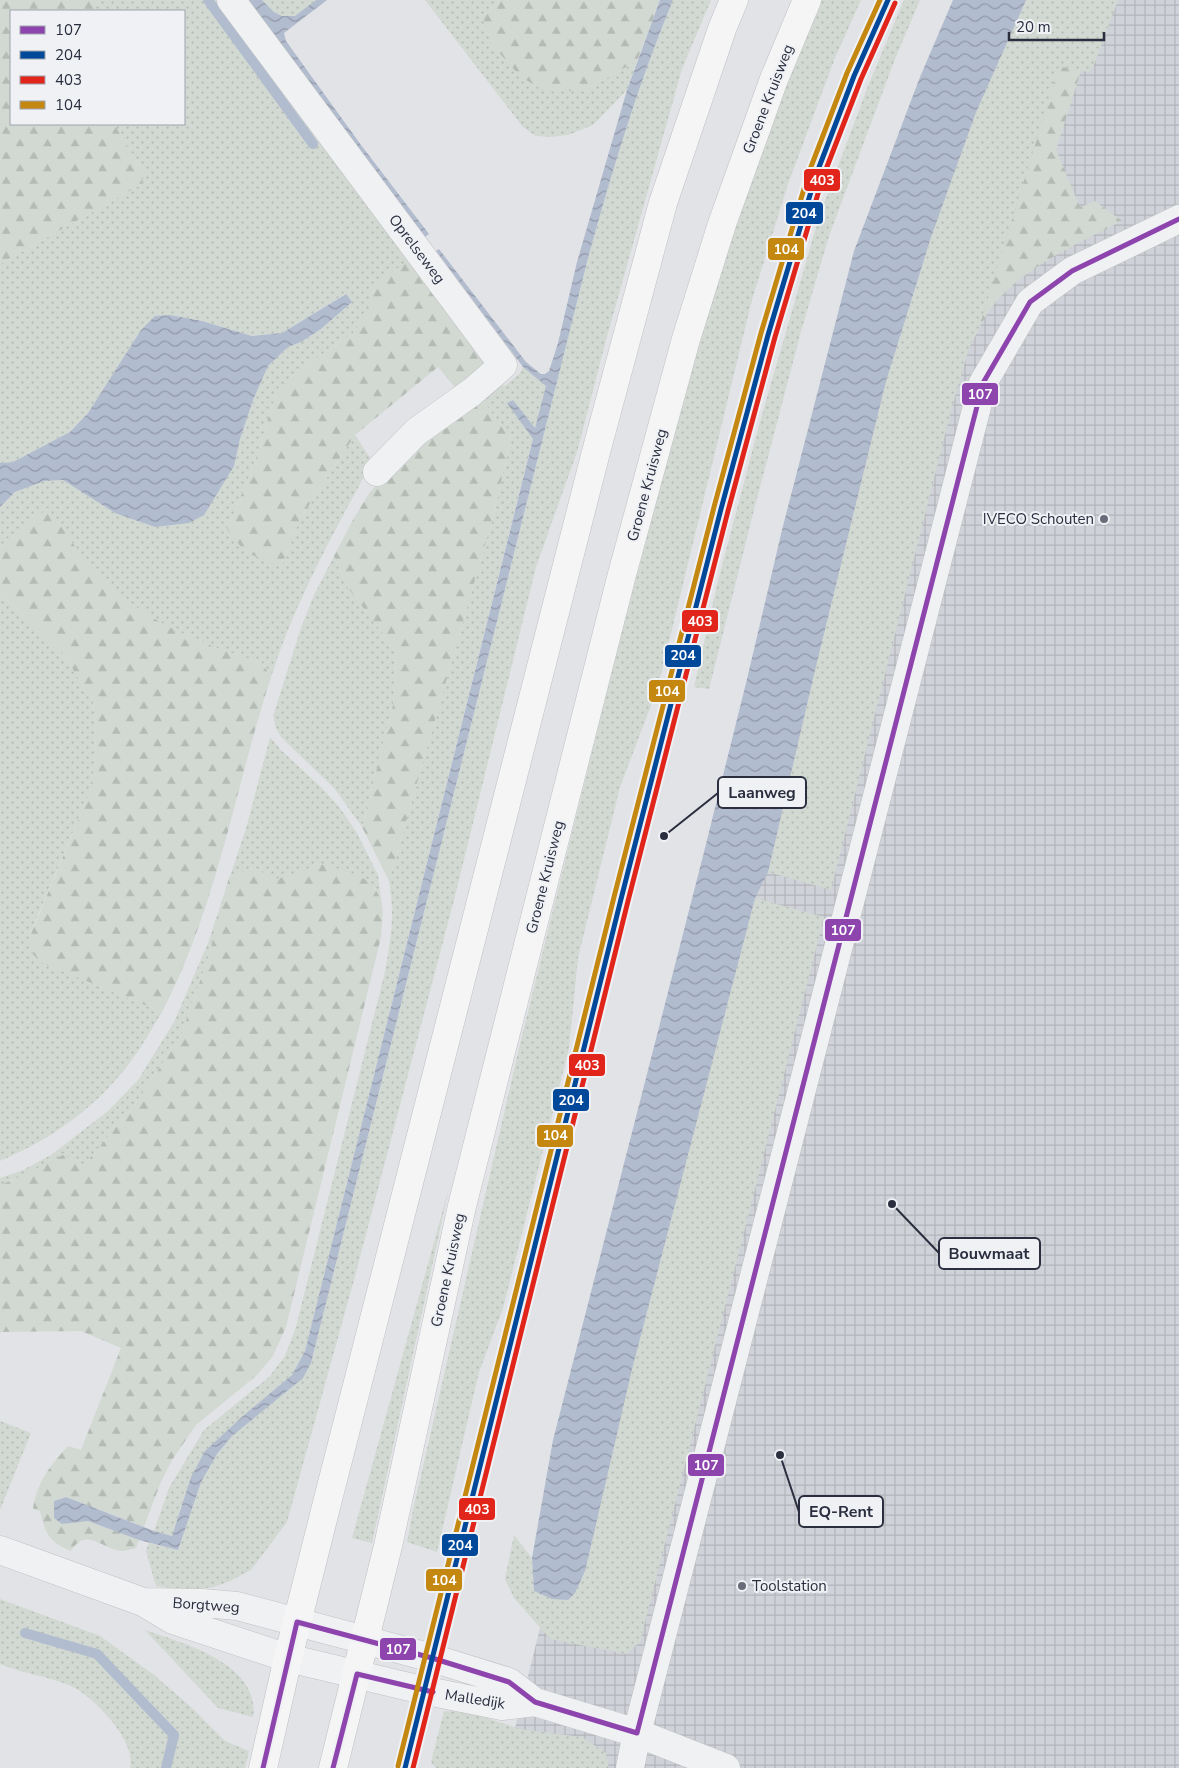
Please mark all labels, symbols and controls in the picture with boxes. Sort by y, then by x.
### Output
legend [10,10,185,125]
scale bar [1009,10,1104,42]
text: 20 m [1016,17,1051,37]
text: 107 [55,20,82,40]
street label: Groene Kruisweg [738,41,798,157]
text: 204 [55,45,82,65]
text: 403 [55,70,82,90]
text: 104 [55,95,82,115]
line badge: 403 [803,168,841,192]
text: 403 [809,171,835,190]
line badge: 204 [785,201,824,225]
text: 204 [791,204,817,223]
street label: Oprelseweg [384,210,450,288]
line badge: 104 [767,237,805,261]
text: 104 [773,240,799,259]
line badge: 107 [961,382,999,406]
text: 107 [967,385,993,404]
street label: Groene Kruisweg [622,426,672,544]
place label: IVECO Schouten [983,509,1094,529]
marker: IVECO Schouten [1098,513,1110,525]
line badge: 403 [681,609,719,633]
text: 403 [687,612,713,631]
line badge: 204 [664,644,702,668]
text: 204 [670,646,696,665]
line badge: 104 [648,679,686,703]
text: 104 [654,682,680,701]
callout: Laanweg [718,777,806,808]
text: Laanweg [728,782,796,804]
street label: Groene Kruisweg [521,818,569,936]
line badge: 107 [824,918,862,942]
text: 107 [830,921,856,940]
line badge: 403 [568,1053,606,1077]
text: 403 [574,1056,600,1075]
line badge: 204 [552,1088,590,1112]
text: 204 [558,1091,584,1110]
line badge: 104 [536,1124,574,1148]
text: 104 [542,1126,568,1145]
street label: Groene Kruisweg [426,1211,470,1329]
callout: Bouwmaat [939,1238,1040,1269]
text: Bouwmaat [949,1243,1030,1265]
line badge: 107 [687,1453,725,1477]
text: 107 [693,1456,719,1475]
callout: EQ-Rent [799,1496,883,1527]
line badge: 403 [458,1497,496,1521]
text: 403 [464,1500,490,1519]
text: EQ-Rent [809,1501,874,1523]
line badge: 204 [441,1533,479,1557]
text: 204 [447,1536,473,1555]
line badge: 104 [425,1568,463,1592]
text: 104 [431,1571,457,1590]
place label: Toolstation [752,1576,827,1596]
marker: Toolstation [736,1580,748,1592]
street label: Borgtweg [172,1593,240,1617]
line badge: 107 [379,1637,417,1661]
text: 107 [385,1640,411,1659]
street label: Malledijk [443,1684,507,1714]

